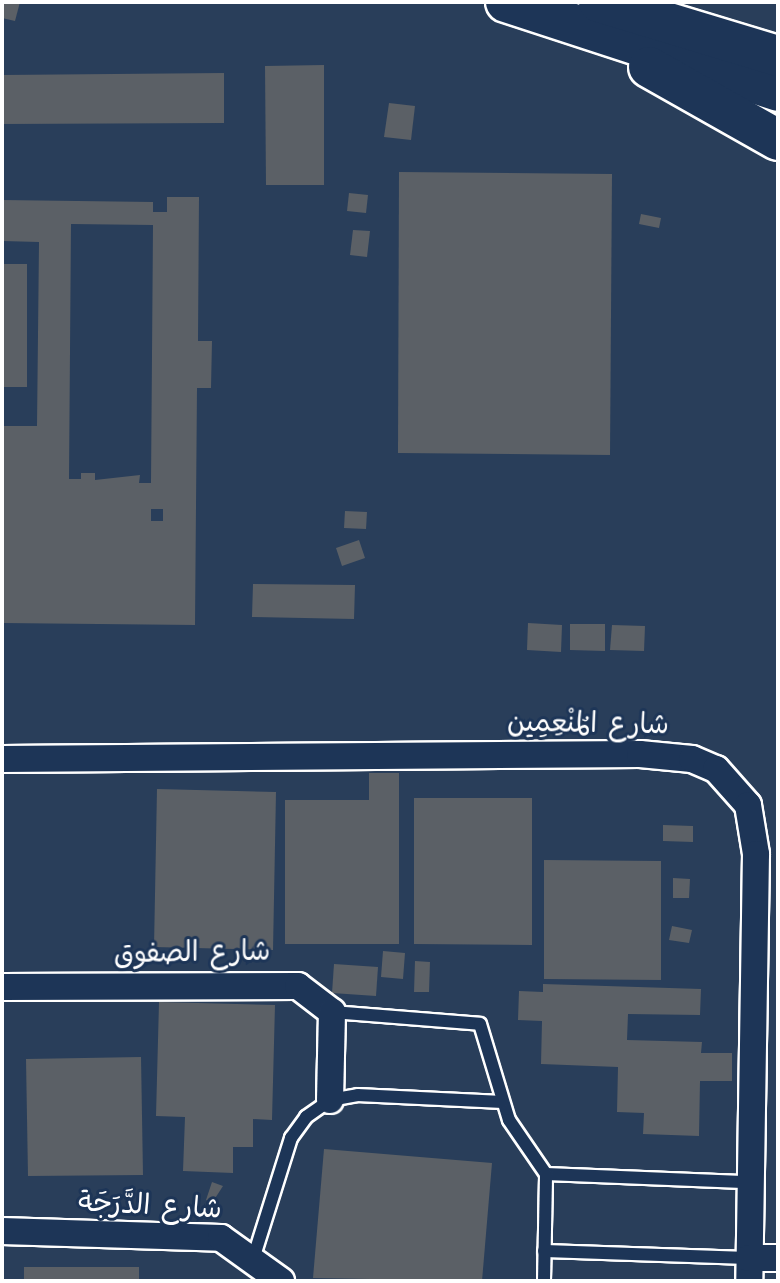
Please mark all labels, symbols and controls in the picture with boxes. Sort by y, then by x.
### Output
street label: شارع المُنْعِمِين [507,706,669,742]
street label: شارع الصفوق [113,935,271,971]
street label: شارع الدَّرَجَة [77,1185,223,1227]

